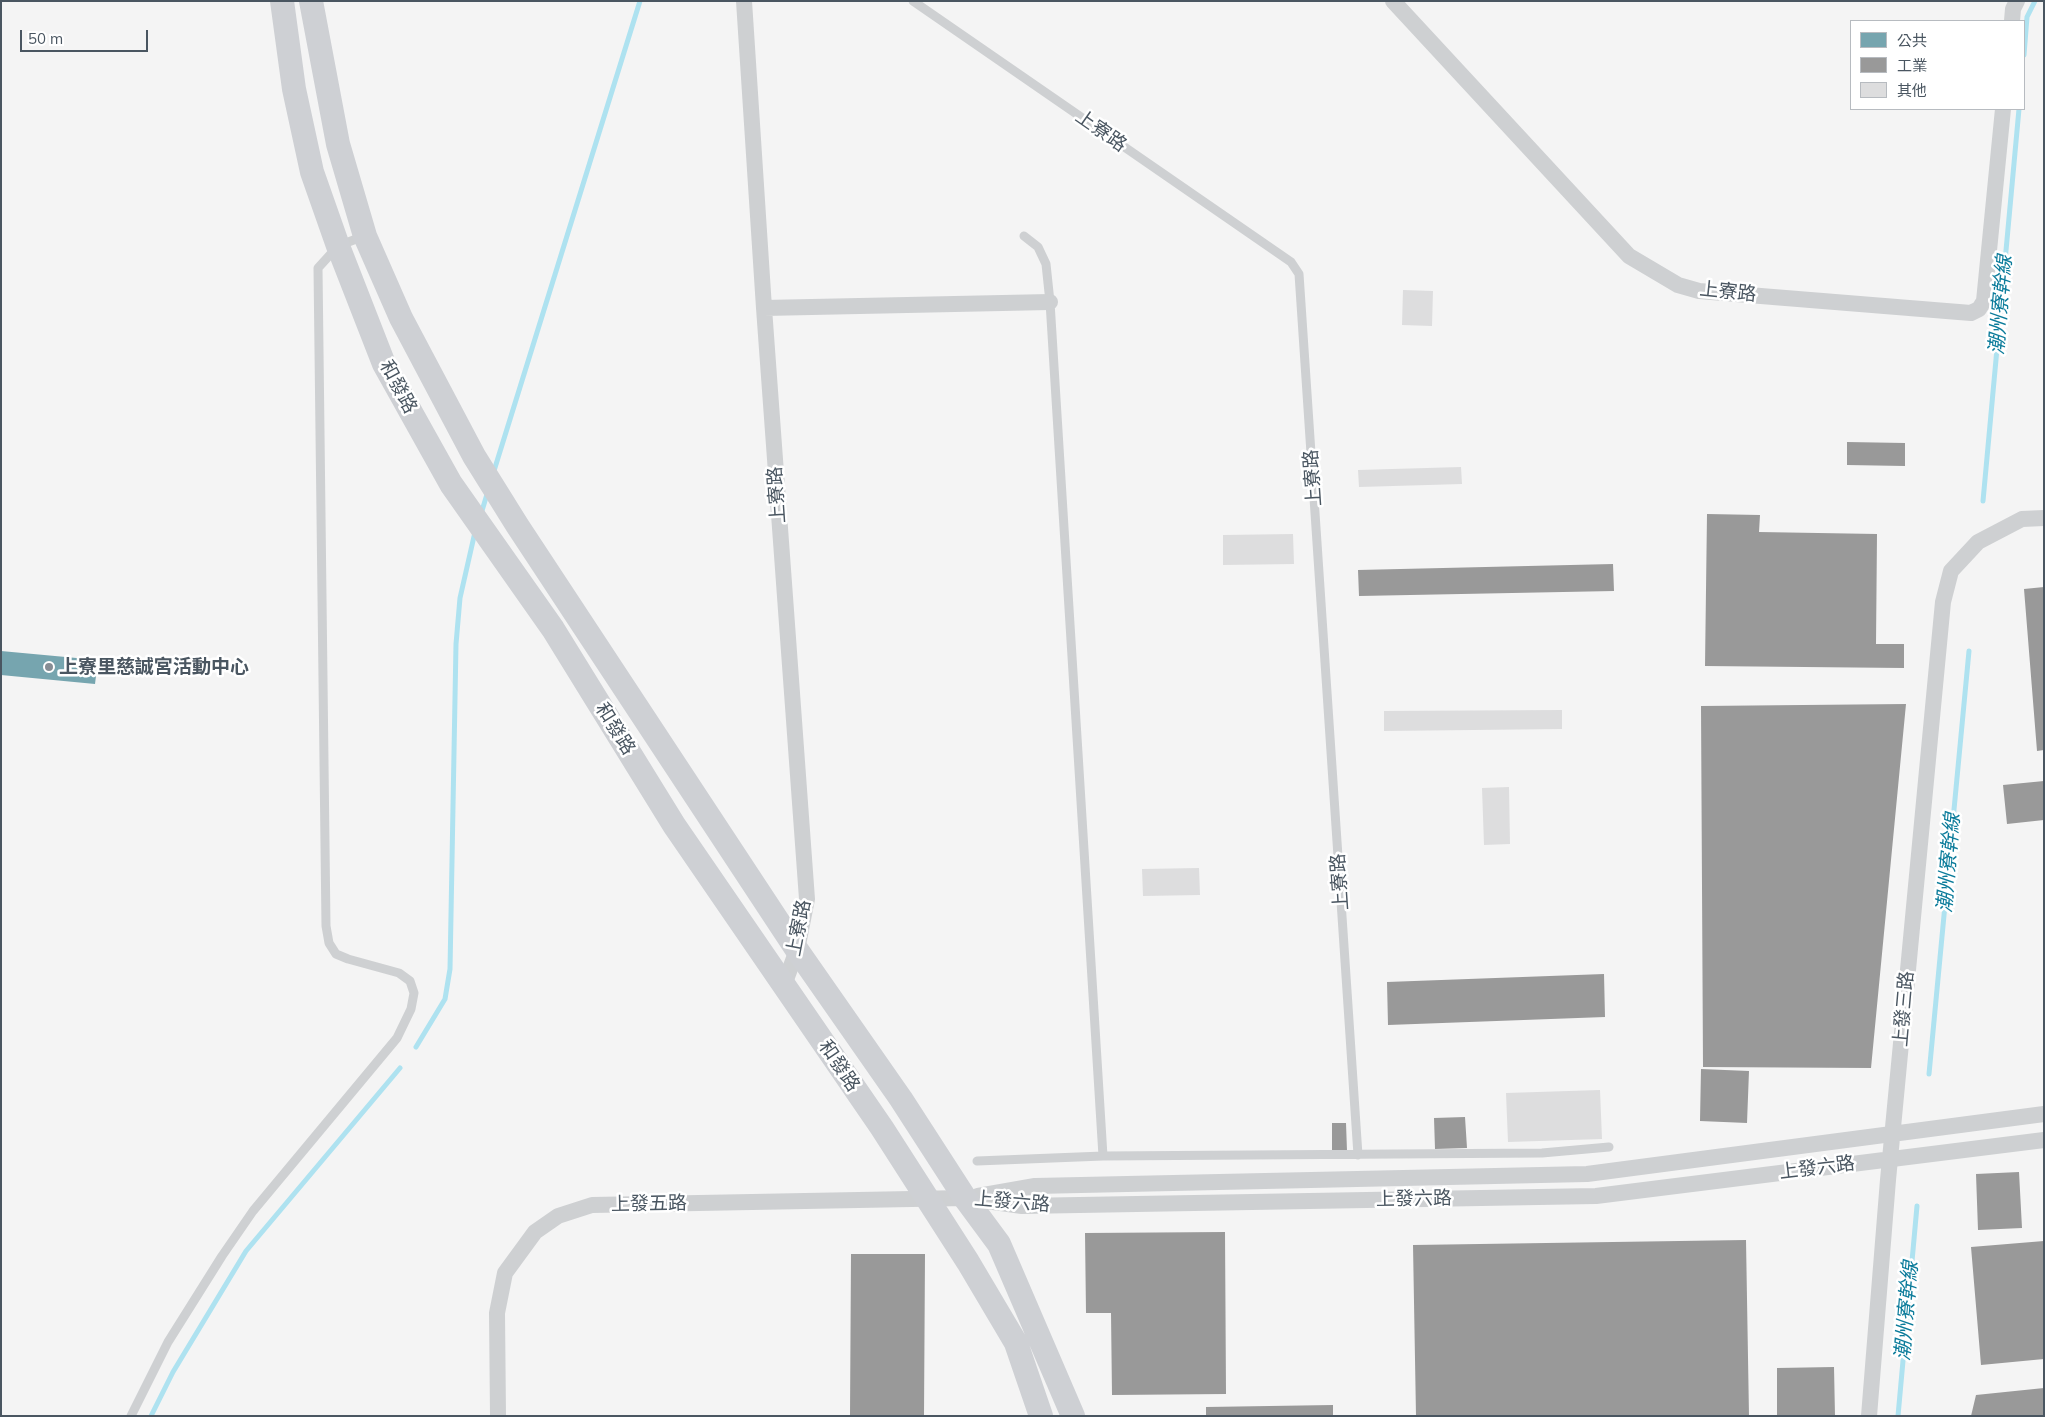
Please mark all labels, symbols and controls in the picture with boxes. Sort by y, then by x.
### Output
scale bar [22,20,150,52]
legend [1850,20,2025,110]
text: 50 m [28,29,63,48]
text: 公共 [1897,31,1927,50]
text: 工業 [1897,56,1927,75]
text: 其他 [1897,81,1927,100]
street label: 上寮路 [1071,105,1131,157]
water label: 潮州寮幹線 [1985,254,2017,356]
street label: 上寮路 [1698,278,1758,306]
street label: 和發路 [375,356,421,418]
street label: 上寮路 [1300,449,1326,507]
street label: 上寮路 [764,466,790,524]
place label: 上寮里慈誠宮活動中心 [59,656,249,678]
marker: 上寮里慈誠宮活動中心 [43,661,55,673]
street label: 和發路 [590,699,640,759]
water label: 潮州寮幹線 [1933,812,1965,914]
street label: 上寮路 [1327,853,1353,911]
street label: 上寮路 [782,898,816,958]
street label: 上發三路 [1889,970,1919,1048]
street label: 和發路 [814,1036,864,1096]
street label: 上發六路 [1778,1152,1856,1184]
street label: 上發六路 [973,1187,1051,1217]
street label: 上發六路 [1376,1187,1452,1211]
street label: 上發五路 [611,1192,687,1216]
water label: 潮州寮幹線 [1891,1260,1923,1362]

